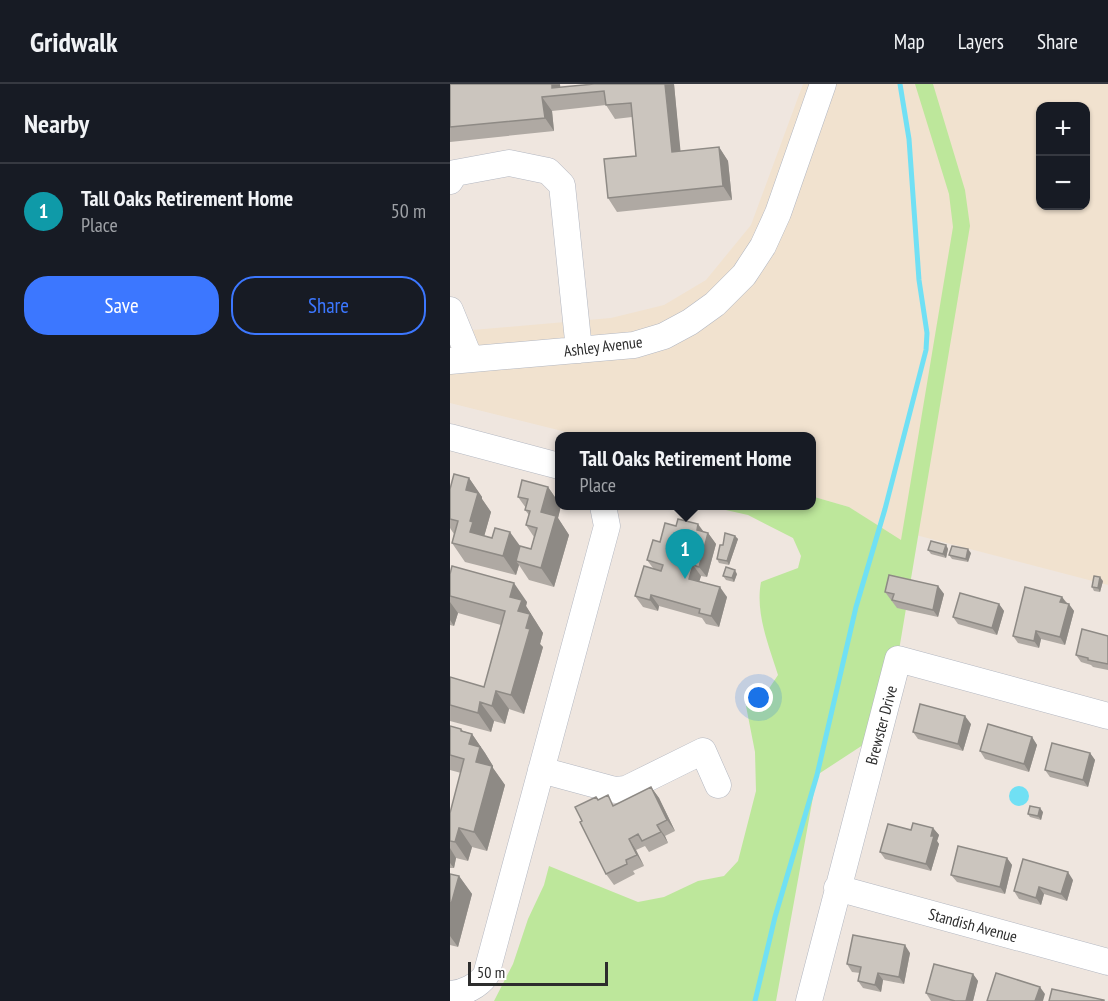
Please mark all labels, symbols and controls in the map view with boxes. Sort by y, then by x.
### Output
text: Gridwalk [30,23,118,60]
text: Map [894,28,925,55]
text: Layers [958,28,1004,55]
text: Share [1037,28,1078,55]
map controls [1036,102,1090,210]
button: + [1036,102,1090,156]
text: Nearby [24,107,89,140]
button: − [1036,156,1090,210]
text: Tall Oaks Retirement Home [81,184,293,212]
text: 1 [39,198,48,224]
text: 50 m [391,198,426,224]
text: Place [81,212,118,238]
button: Save [24,276,219,335]
button: Share [231,276,426,335]
street label: Ashley Avenue [563,331,643,361]
popup [555,432,816,510]
text: Tall Oaks Retirement Home [579,444,792,472]
text: Place [579,472,616,498]
pin: 1 [666,530,704,579]
your location [744,683,773,712]
street label: Brewster Drive [861,683,901,767]
street label: Standish Avenue [926,904,1020,946]
scale bar [468,959,608,986]
text: 50 m [477,962,505,982]

